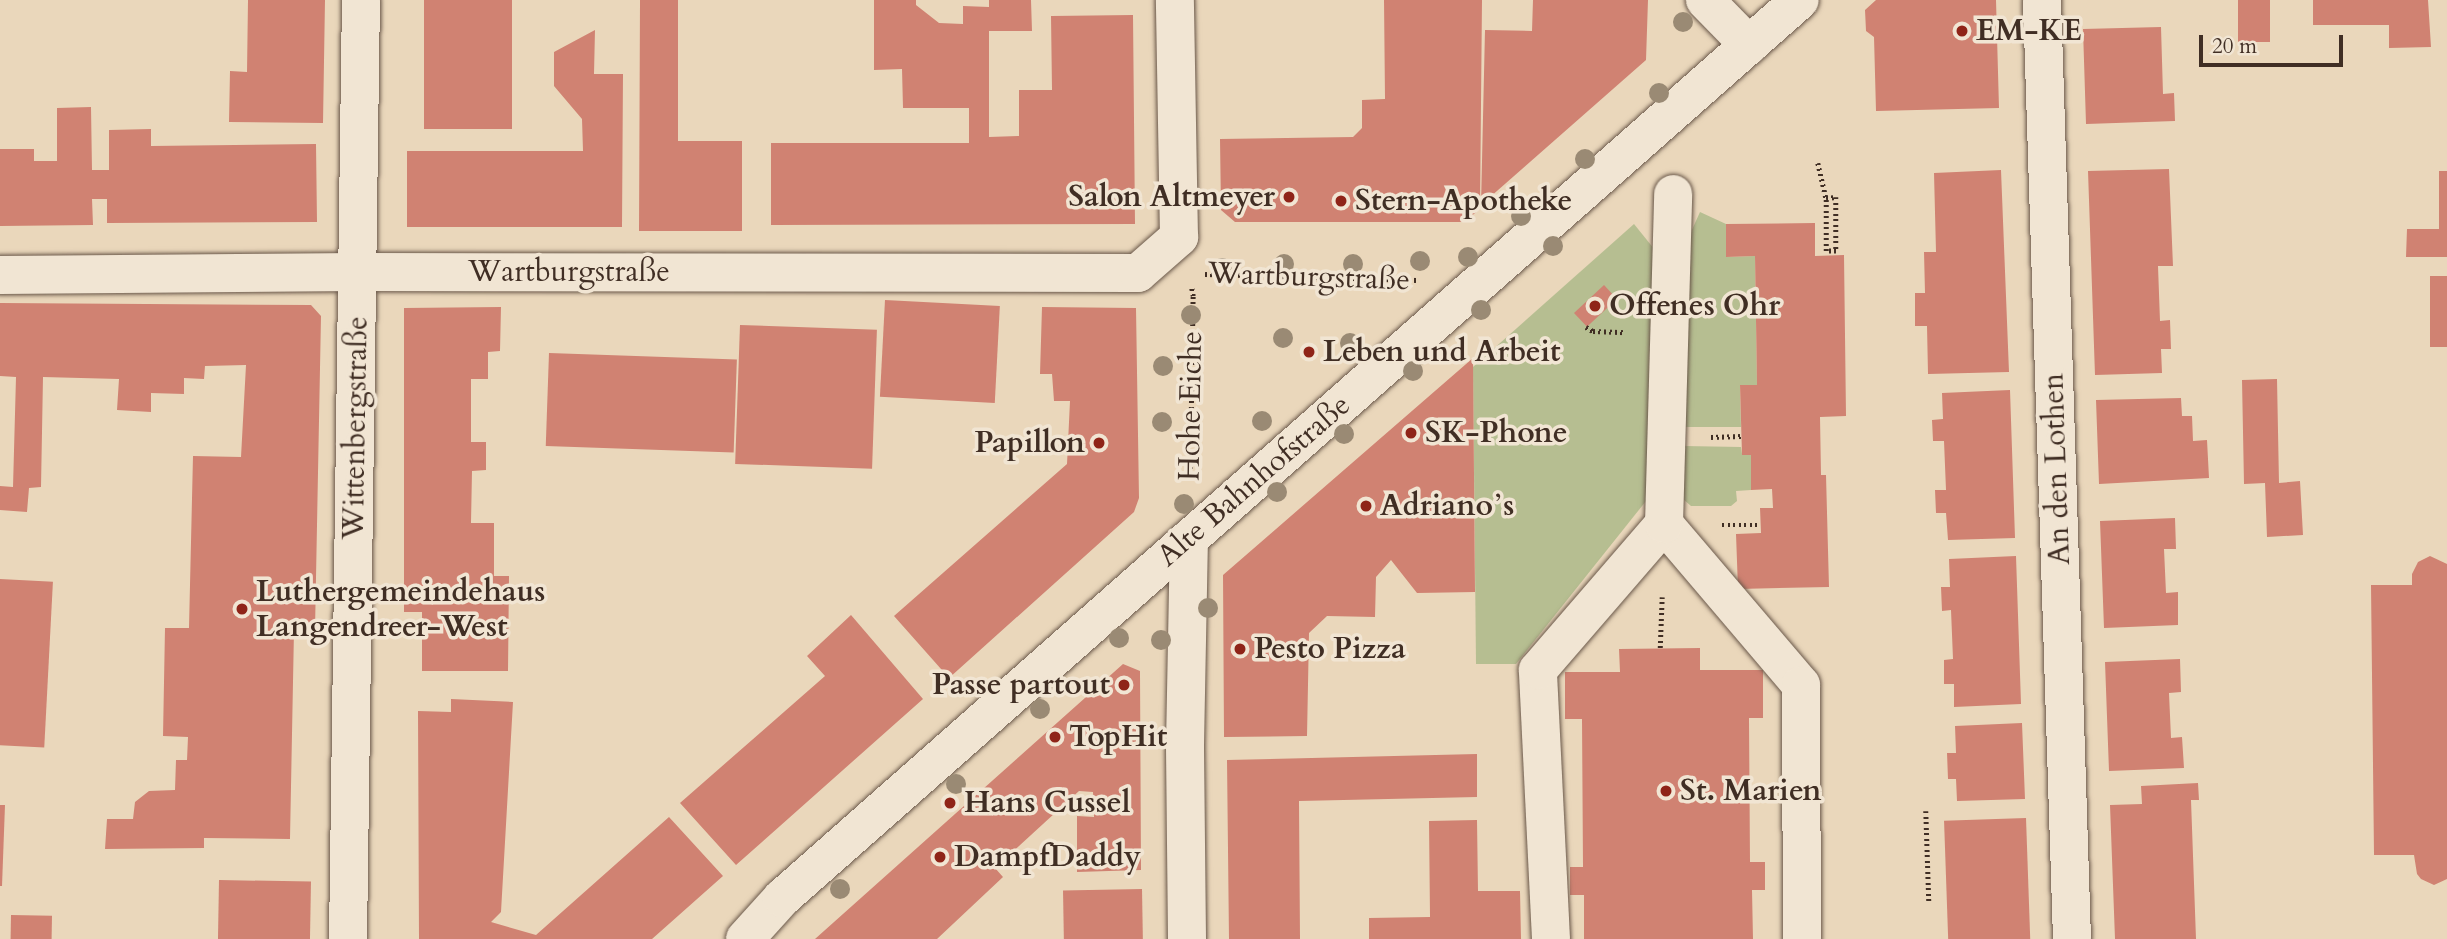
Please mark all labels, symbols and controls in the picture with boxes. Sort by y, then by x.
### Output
place label: EM-KE [1976,13,2082,49]
scale bar [2202,21,2346,65]
marker: EM-KE [1954,23,1970,39]
text: 20 m [2212,32,2257,61]
place label: Salon Altmeyer [1068,179,1275,215]
place label: Stern-Apotheke [1355,183,1572,219]
marker: Salon Altmeyer [1281,189,1297,205]
marker: Stern-Apotheke [1333,193,1349,209]
street label: Wartburgstraße [468,254,670,290]
street label: Wartburgstraße [1208,255,1410,299]
place label: Offenes Ohr [1609,288,1780,324]
marker: Offenes Ohr [1587,298,1603,314]
street label: Wittenbergstraße [336,316,376,540]
street label: Hohe Eiche [1172,331,1210,481]
place label: Leben und Arbeit [1323,334,1561,370]
marker: Leben und Arbeit [1301,344,1317,360]
street label: An den Lothen [2036,372,2078,566]
street label: Alte Bahnhofstraße [1150,387,1358,575]
place label: SK-Phone [1425,415,1568,451]
place label: Papillon [974,425,1085,461]
marker: SK-Phone [1403,425,1419,441]
marker: Papillon [1091,435,1107,451]
place label: Adrianoʼs [1380,488,1514,524]
marker: Adrianoʼs [1358,498,1374,514]
place label: Luthergemeindehaus Langendreer-West [256,574,545,644]
marker: Luthergemeindehaus Langendreer-West [234,601,250,617]
place label: Pesto Pizza [1254,631,1406,667]
marker: Pesto Pizza [1232,641,1248,657]
place label: Passe partout [932,667,1110,703]
marker: Passe partout [1116,677,1132,693]
place label: TopHit [1069,719,1167,755]
marker: TopHit [1047,729,1063,745]
place label: St. Marien [1680,773,1821,809]
marker: St. Marien [1658,783,1674,799]
place label: Hans Cussel [964,785,1130,821]
marker: Hans Cussel [942,795,958,811]
place label: DampfDaddy [954,839,1141,875]
marker: DampfDaddy [932,849,948,865]

